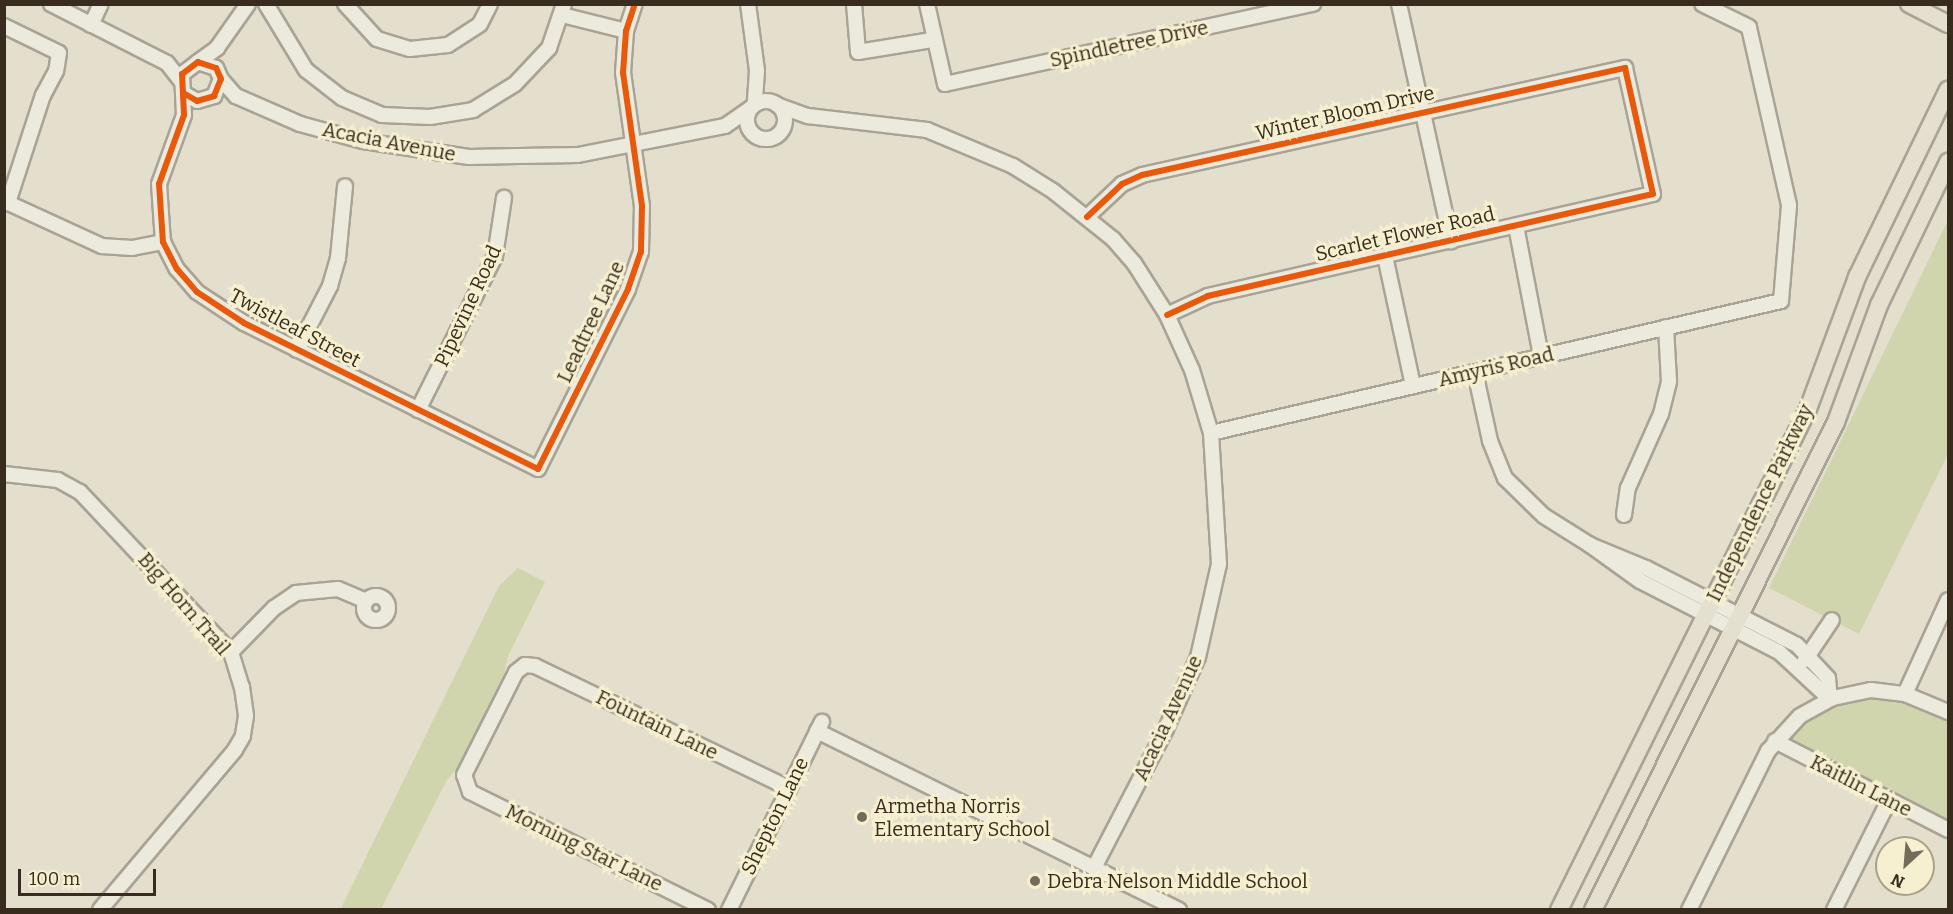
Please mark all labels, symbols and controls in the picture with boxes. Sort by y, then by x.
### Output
street label: Spindletree Drive [1048,15,1210,73]
street label: Winter Bloom Drive [1253,81,1437,145]
street label: Acacia Avenue [320,117,458,167]
street label: Scarlet Flower Road [1313,202,1497,266]
street label: Pipevine Road [429,241,507,371]
street label: Leadtree Lane [552,257,630,387]
street label: Twistleaf Street [225,283,365,373]
street label: Amyris Road [1436,342,1556,392]
street label: Independence Parkway [1702,400,1818,606]
street label: Big Horn Trail [133,548,235,660]
street label: Acacia Avenue [1128,652,1208,784]
street label: Fountain Lane [592,685,722,765]
street label: Kaitlin Lane [1806,750,1916,822]
street label: Shepton Lane [736,753,814,879]
place label: Armetha Norris Elementary School [874,794,1050,841]
street label: Morning Star Lane [501,800,667,896]
marker: Armetha Norris Elementary School [855,810,869,824]
north arrow [1875,836,1935,896]
scale bar [21,857,159,895]
text: 100 m [29,868,80,890]
place label: Debra Nelson Middle School [1047,869,1308,893]
text: N [1888,870,1907,892]
marker: Debra Nelson Middle School [1028,874,1042,888]

